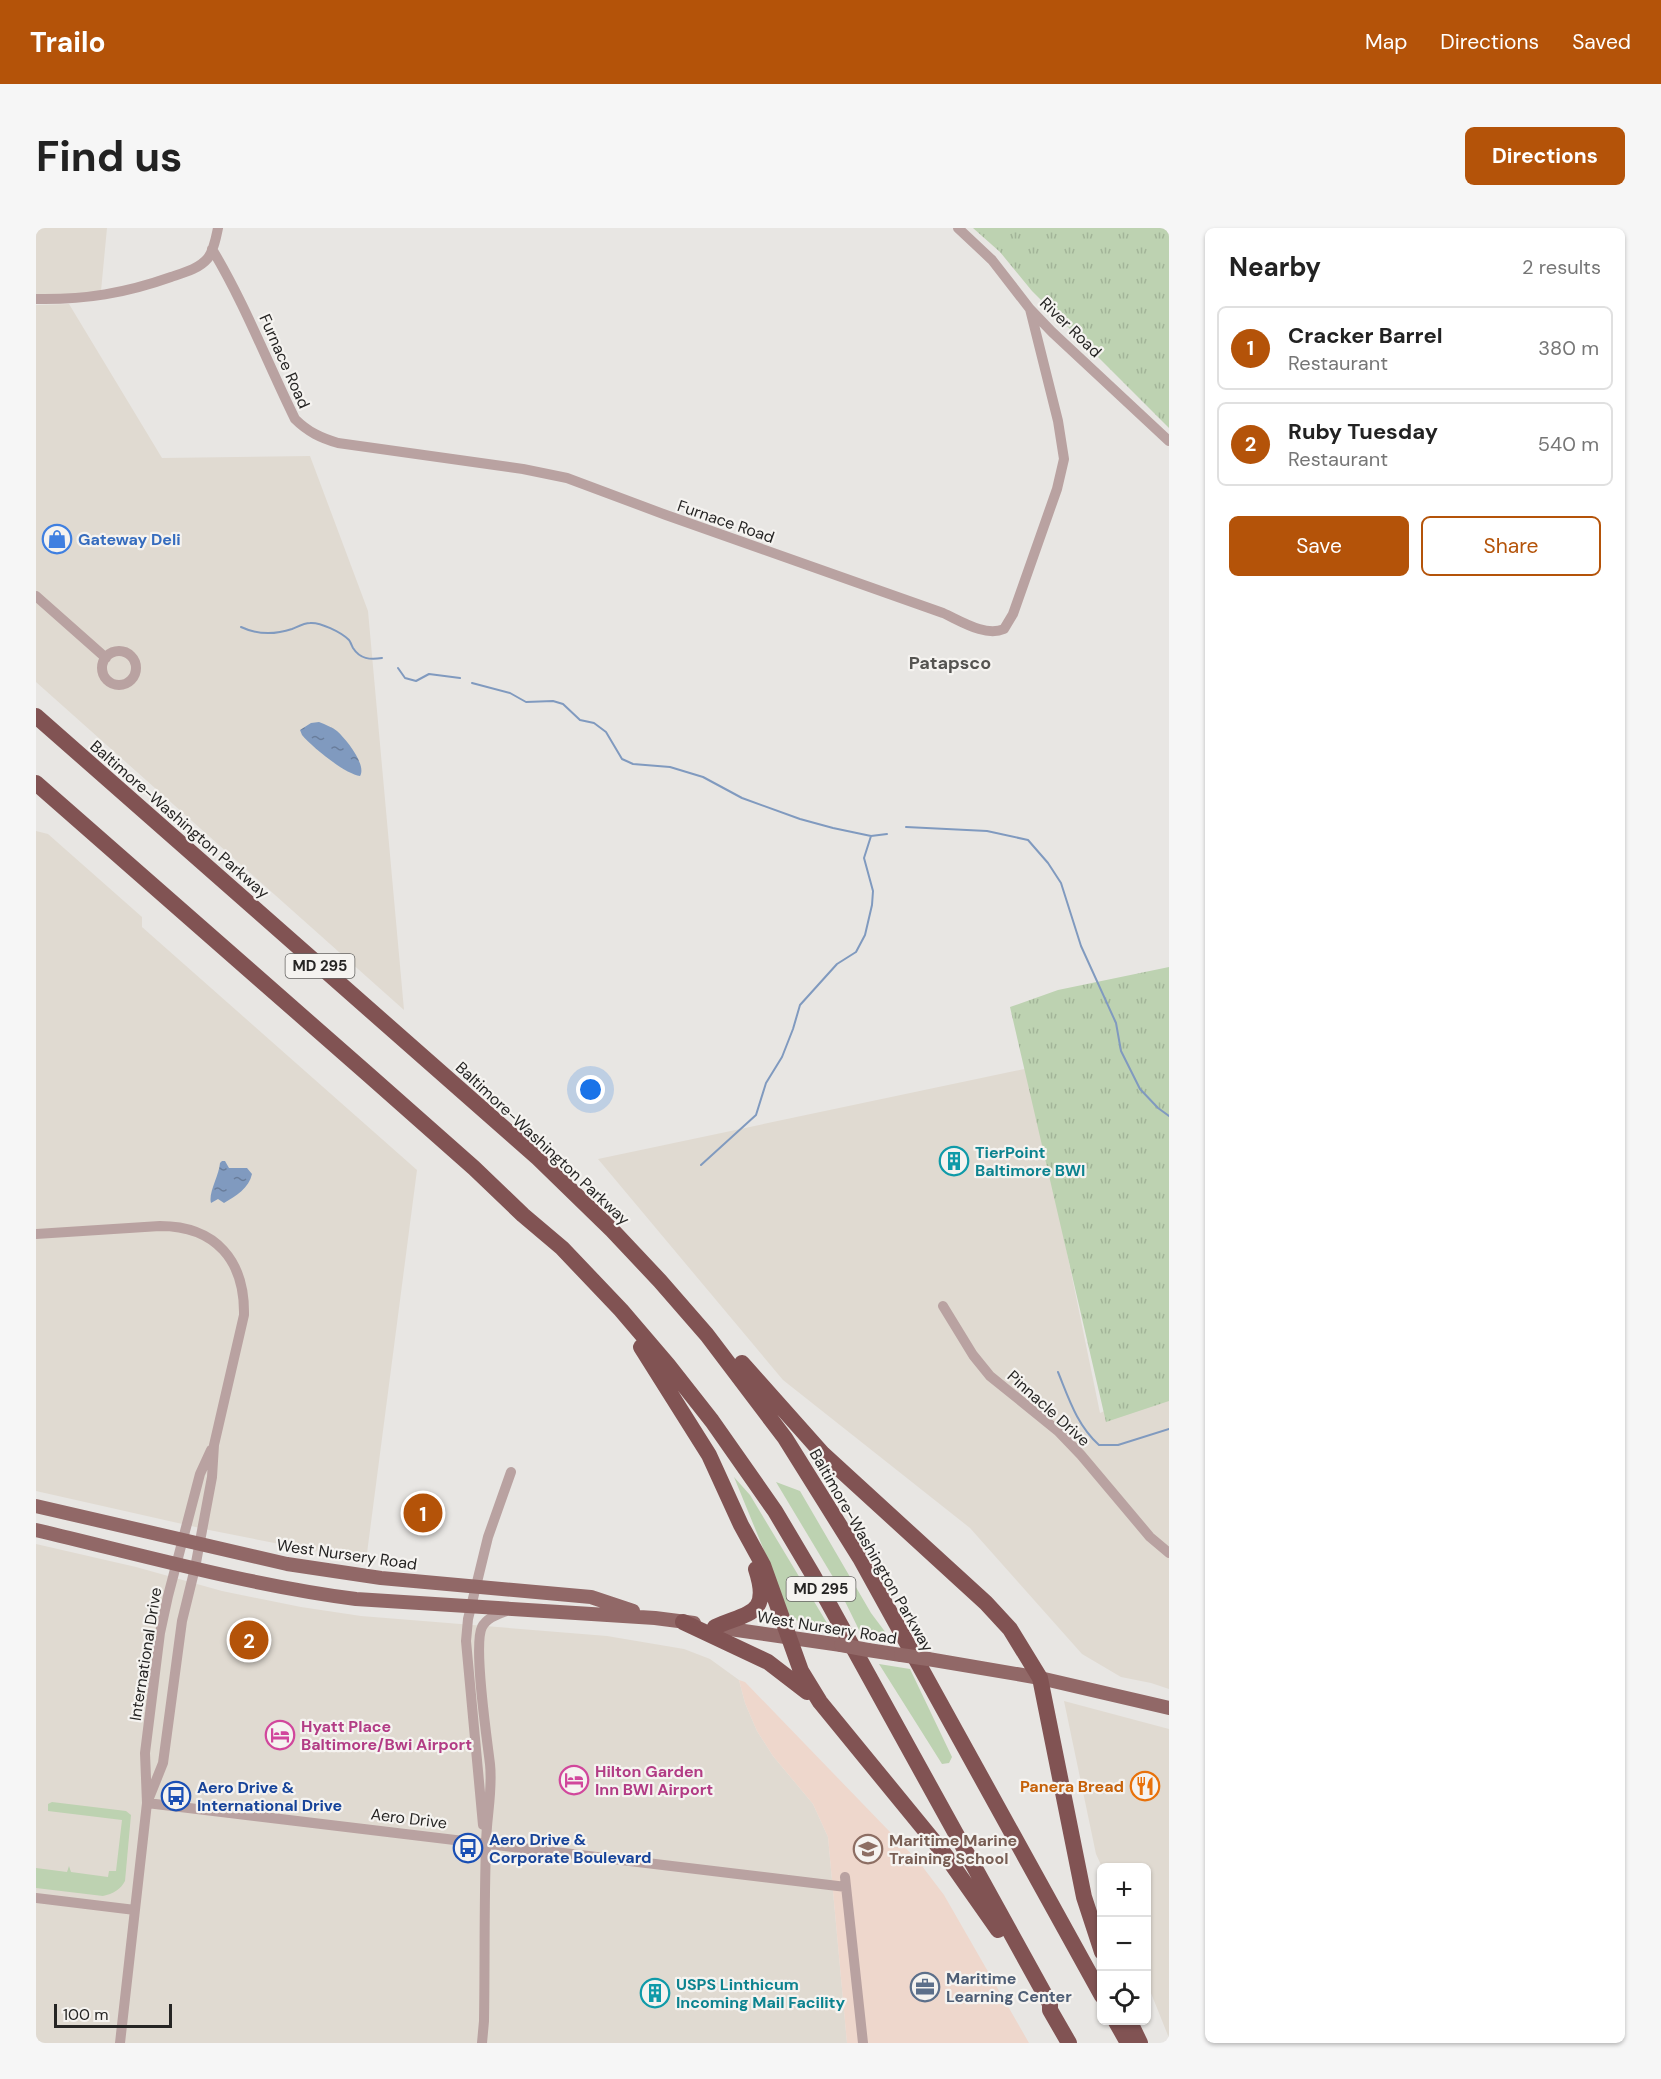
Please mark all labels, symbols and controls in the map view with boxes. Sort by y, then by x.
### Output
text: Trailo [30,24,106,61]
text: Map [1365,28,1407,56]
text: Directions [1440,28,1539,56]
text: Saved [1572,28,1631,56]
button: Directions [1465,127,1625,185]
text: Find us [36,129,182,184]
text: Nearby [1229,250,1321,284]
text: 2 results [1522,254,1601,280]
street label: River Road [1035,293,1106,362]
street label: Furnace Road [254,311,315,412]
text: Cracker Barrel [1288,321,1443,350]
text: 1 [1247,335,1254,361]
text: 380 m [1538,335,1599,361]
text: Restaurant [1288,350,1388,376]
text: Ruby Tuesday [1288,417,1438,446]
text: 2 [1245,431,1256,457]
text: 540 m [1538,431,1599,457]
text: Restaurant [1288,446,1388,472]
street label: Furnace Road [675,495,777,548]
button: Save [1229,516,1409,576]
button: Share [1421,516,1601,576]
shop icon: Gateway Deli [41,523,73,555]
place label: Gateway Deli [78,529,181,550]
district label: Patapsco [909,651,991,675]
street label: Baltimore-Washington Parkway [86,736,274,903]
road number: MD 295 [286,954,354,978]
street label: Baltimore-Washington Parkway [451,1057,634,1230]
your location [576,1075,605,1104]
place label: TierPoint Baltimore BWI [975,1142,1085,1181]
building icon: TierPoint Baltimore BWI [938,1145,970,1177]
street label: Pinnacle Drive [1003,1366,1094,1451]
street label: Baltimore-Washington Parkway [805,1445,938,1656]
pin: 1 [404,1490,442,1536]
street label: West Nursery Road [275,1534,418,1575]
road number: MD 295 [786,1577,856,1601]
street label: International Drive [125,1586,166,1722]
street label: West Nursery Road [755,1606,898,1649]
pin: 2 [230,1618,268,1662]
place label: Hyatt Place Baltimore/Bwi Airport [301,1716,472,1755]
hotel icon: Hyatt Place Baltimore/Bwi Airport [264,1719,296,1751]
place label: Hilton Garden Inn BWI Airport [595,1761,713,1800]
hotel icon: Hilton Garden Inn BWI Airport [558,1764,590,1796]
restaurant icon: Panera Bread [1129,1770,1161,1802]
place label: Panera Bread [1020,1776,1124,1797]
place label: Aero Drive & International Drive [197,1777,342,1816]
bus stop icon: Aero Drive & International Drive [160,1780,192,1812]
street label: Aero Drive [370,1803,448,1834]
place label: Aero Drive & Corporate Boulevard [489,1829,652,1868]
place label: Maritime Marine Training School [889,1830,1017,1869]
bus stop icon: Aero Drive & Corporate Boulevard [452,1832,484,1864]
school or university icon: Maritime Marine Training School [852,1833,884,1865]
map controls [1097,1863,1151,2025]
button: + [1097,1863,1151,1917]
button: − [1097,1917,1151,1971]
place label: Maritime Learning Center [946,1968,1072,2007]
office icon: Maritime Learning Center [909,1971,941,2003]
button: locate [1097,1971,1151,2025]
place label: USPS Linthicum Incoming Mail Facility [676,1974,846,2013]
building icon: USPS Linthicum Incoming Mail Facility [639,1977,671,2009]
scale bar [54,2001,172,2028]
text: 100 m [63,2004,108,2025]

